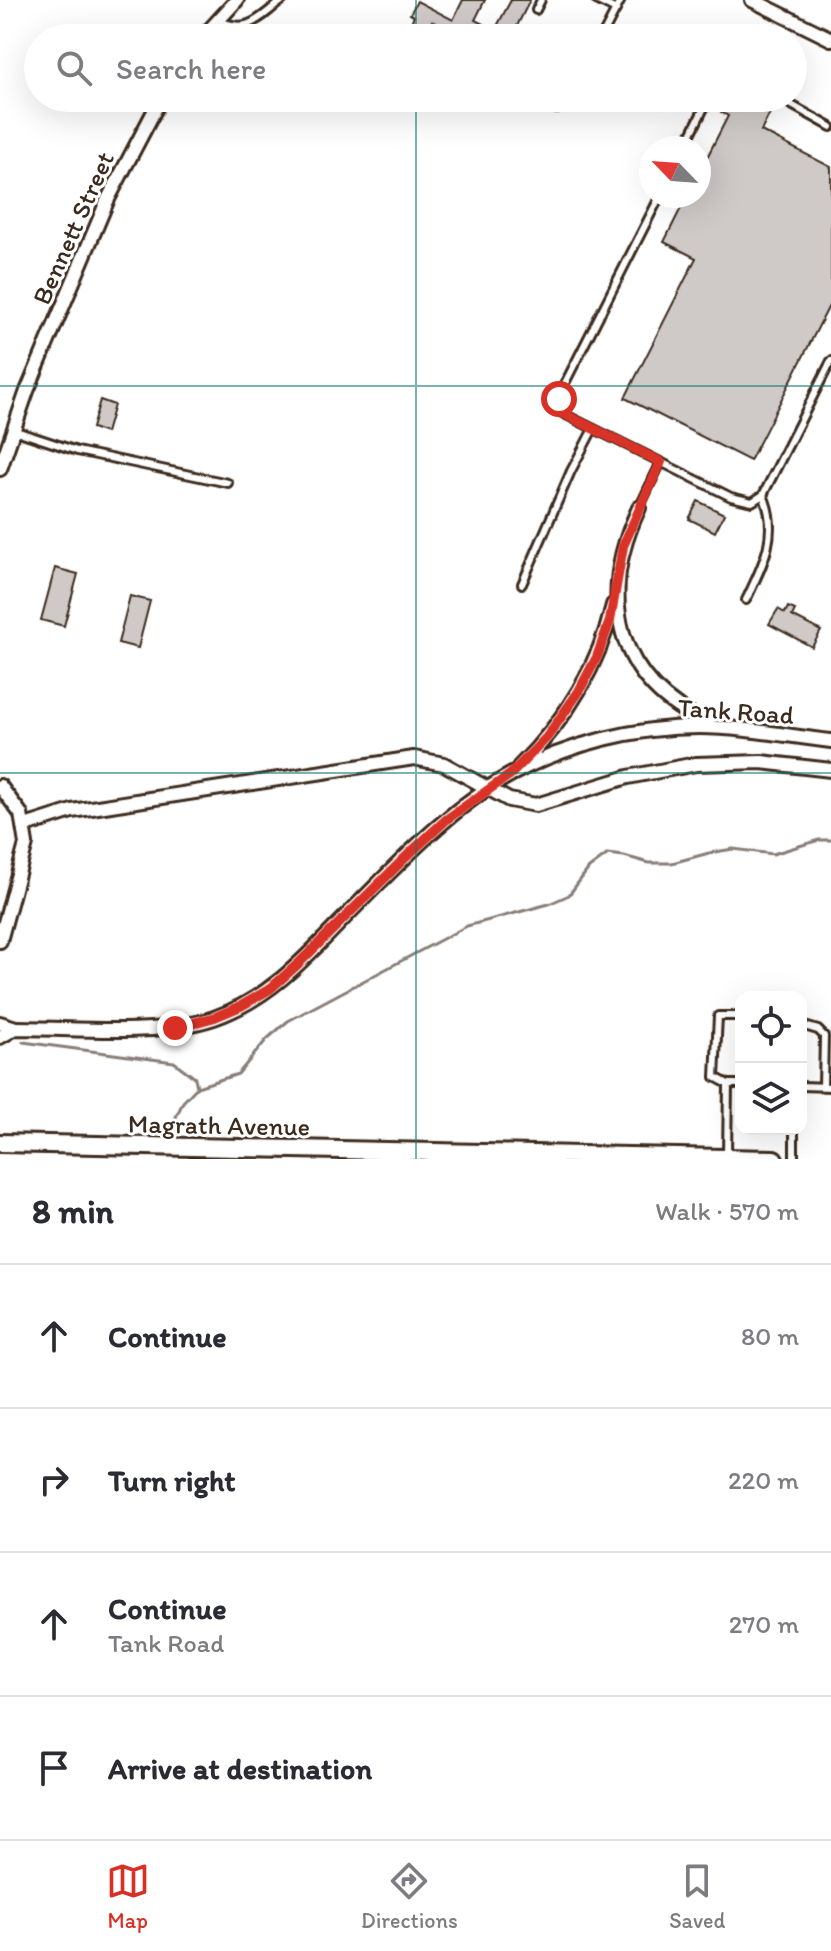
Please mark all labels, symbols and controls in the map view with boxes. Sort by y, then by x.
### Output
search box [24,24,807,112]
icon: search [52,46,96,90]
text: Search here [116,50,266,87]
north arrow [639,136,711,208]
street label: Bennett Street [25,146,121,309]
route start [541,381,577,417]
street label: Tank Road [677,691,795,731]
map controls [735,991,807,1135]
button: locate [735,991,807,1063]
route end [157,1010,193,1046]
button: layers [735,1063,807,1135]
street label: Magrath Avenue [128,1107,310,1143]
text: 8 min [32,1191,114,1232]
text: Walk · 570 m [655,1195,799,1227]
icon: ahead [32,1314,76,1358]
text: Continue [108,1318,227,1355]
text: 80 m [741,1320,799,1352]
icon: right [32,1458,76,1502]
text: Turn right [108,1462,236,1499]
text: 220 m [728,1464,799,1496]
text: Continue [108,1590,227,1627]
icon: ahead [32,1602,76,1646]
text: 270 m [729,1608,799,1640]
text: Tank Road [108,1627,224,1659]
icon: arrive [32,1746,76,1790]
text: Arrive at destination [108,1750,372,1787]
tab: Map [106,1859,150,1934]
tab: Directions [361,1859,458,1934]
tab: Saved [669,1859,725,1934]

